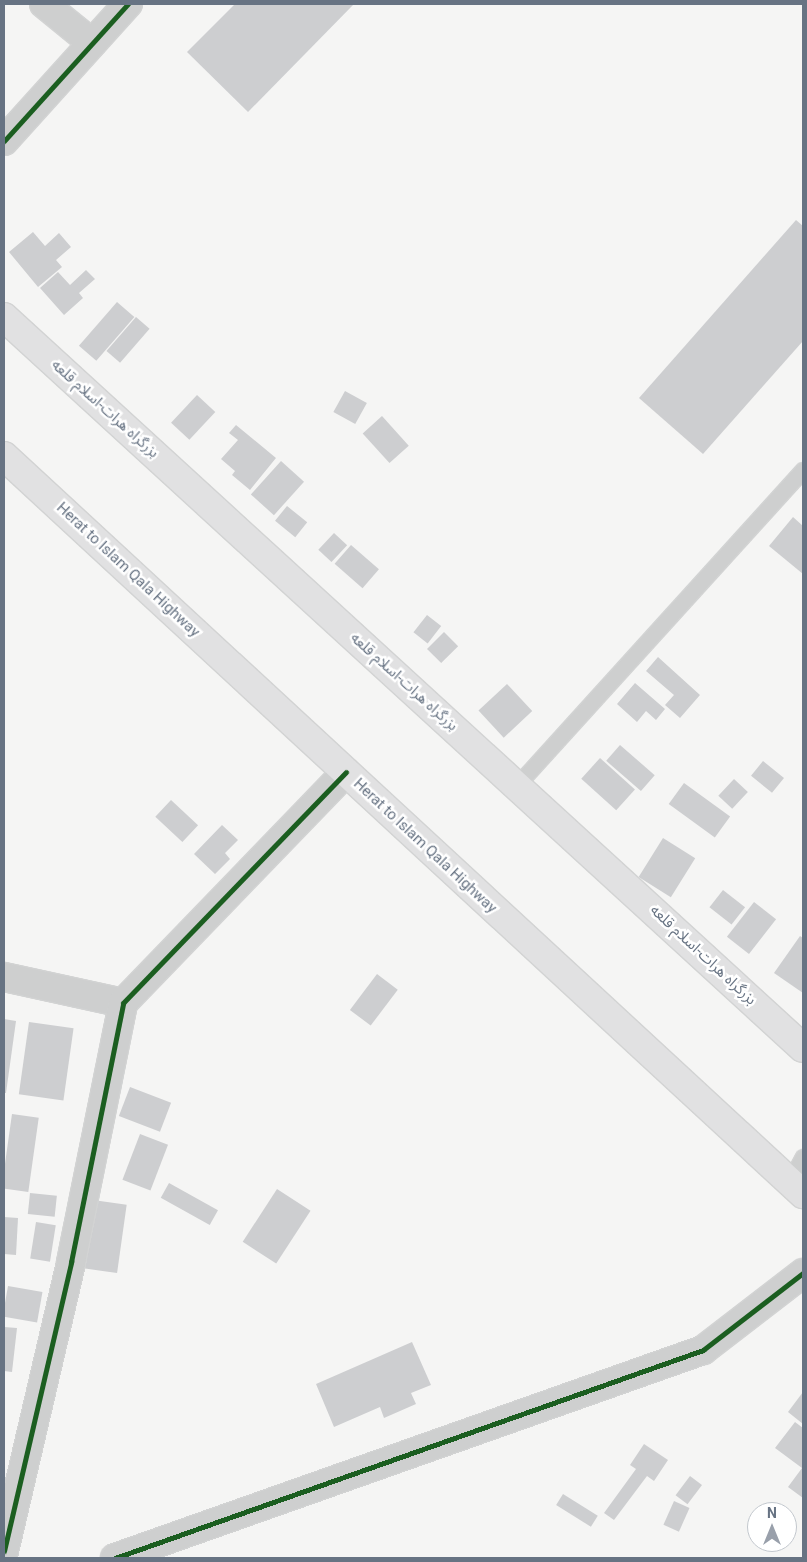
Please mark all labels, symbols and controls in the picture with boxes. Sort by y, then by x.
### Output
street label: بزرگراه هرات-اسلام قلعه [48,356,162,462]
street label: Herat to Islam Qala Highway [53,499,203,641]
street label: بزرگراه هرات-اسلام قلعه [347,629,461,735]
street label: Herat to Islam Qala Highway [350,775,500,917]
street label: بزرگراه هرات-اسلام قلعه [646,901,760,1009]
north arrow [747,1502,797,1552]
text: N [767,1505,777,1521]

